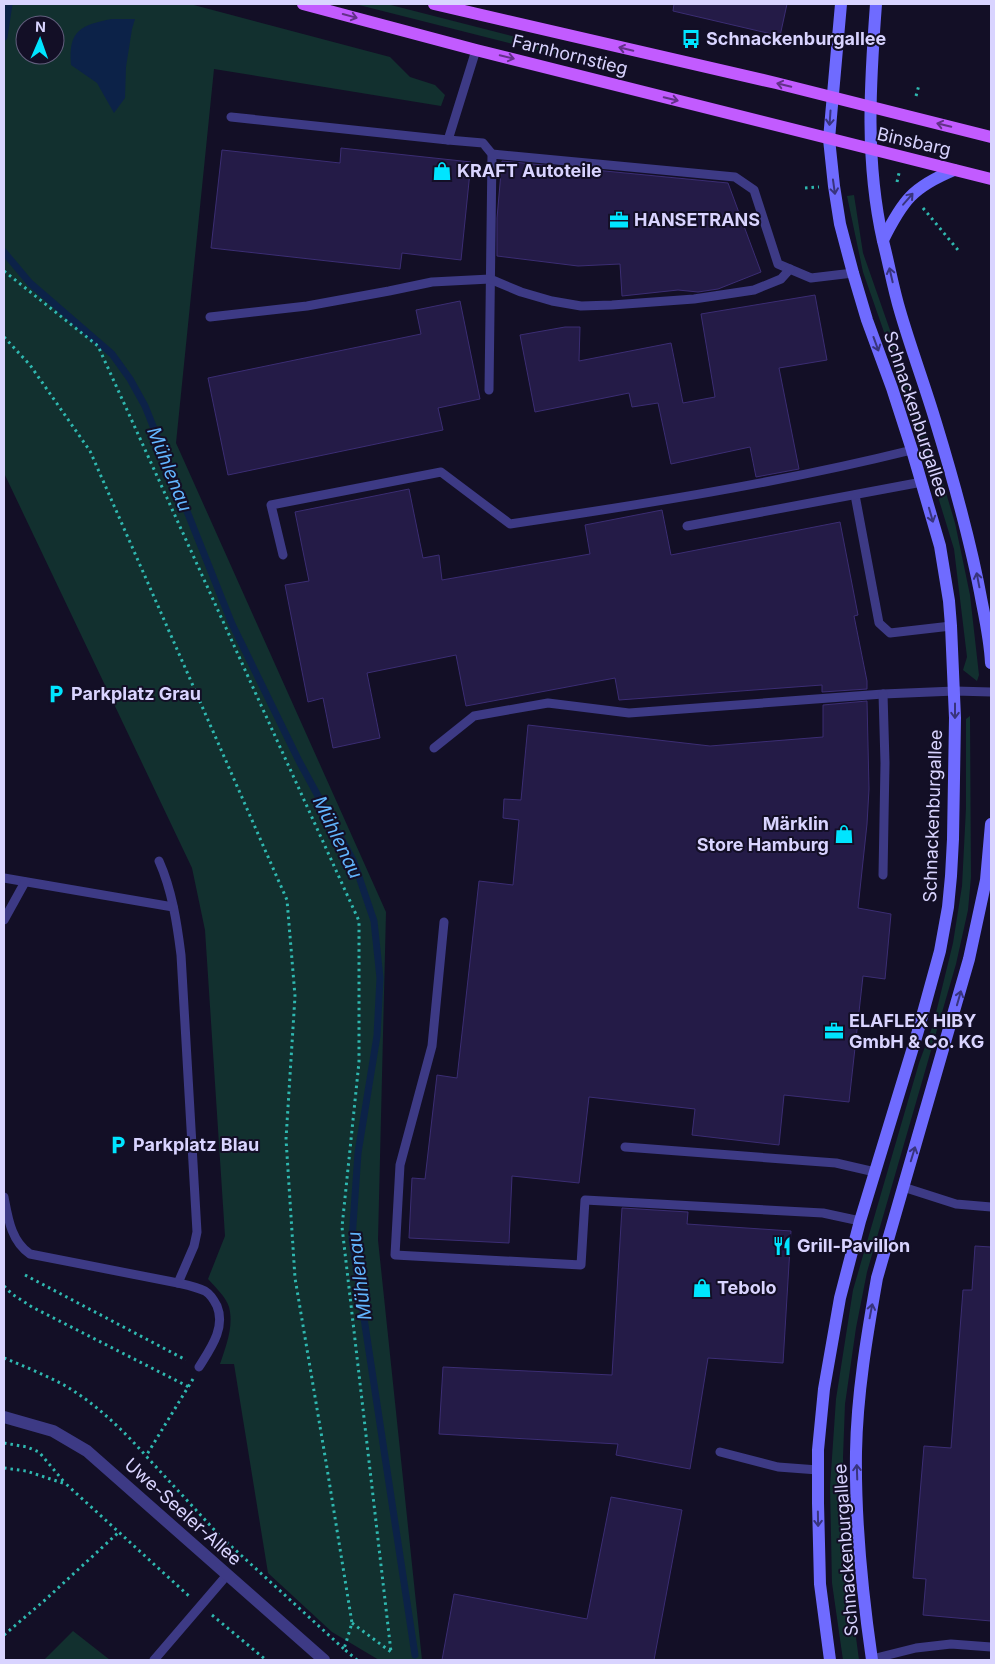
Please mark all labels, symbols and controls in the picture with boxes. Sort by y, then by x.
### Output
one-way arrow [341,12,357,21]
north arrow [15,15,65,65]
text: N [35,18,46,35]
bus stop icon: Schnackenburgallee [680,28,702,50]
place label: Schnackenburgallee [706,28,887,49]
street label: Farnhornstieg [510,30,630,79]
one-way arrow [618,44,634,53]
one-way arrow [499,53,515,62]
one-way arrow [777,80,793,89]
one-way arrow [662,94,678,104]
one-way arrow [826,110,835,126]
one-way arrow [936,120,952,129]
street label: Binsbarg [875,123,953,160]
shop icon: KRAFT Autoteile [431,160,453,182]
place label: KRAFT Autoteile [457,160,602,181]
one-way arrow [830,179,840,195]
one-way arrow [903,192,914,205]
office icon: HANSETRANS [608,209,630,231]
place label: HANSETRANS [634,209,760,230]
one-way arrow [886,267,895,283]
street label: Schnackenburgallee [880,328,953,499]
one-way arrow [872,336,881,351]
water label: Mühlenau [142,423,197,515]
one-way arrow [927,507,936,523]
one-way arrow [973,572,982,588]
parking icon: Parkplatz Grau [45,683,67,705]
place label: Parkplatz Grau [71,683,201,704]
one-way arrow [950,702,960,718]
street label: Schnackenburgallee [919,729,946,903]
water label: Mühlenau [308,792,367,882]
place label: Märklin Store Hamburg [697,813,829,855]
shop icon: Märklin Store Hamburg [833,823,855,845]
one-way arrow [954,990,964,1006]
place label: ELAFLEX HIBY GmbH & Co. KG [849,1010,984,1052]
office icon: ELAFLEX HIBY GmbH & Co. KG [823,1020,845,1042]
parking icon: Parkplatz Blau [107,1134,129,1156]
place label: Parkplatz Blau [133,1134,259,1155]
one-way arrow [909,1146,919,1162]
water label: Mühlenau [343,1230,376,1322]
restaurant icon: Grill-Pavillon [771,1235,793,1257]
place label: Grill-Pavillon [797,1235,910,1256]
shop icon: Tebolo [691,1277,713,1299]
place label: Tebolo [717,1277,777,1298]
one-way arrow [867,1303,876,1319]
street label: Uwe-Seeler-Allee [121,1454,246,1570]
street label: Schnackenburgallee [829,1463,862,1637]
one-way arrow [852,1465,861,1481]
one-way arrow [814,1511,823,1527]

